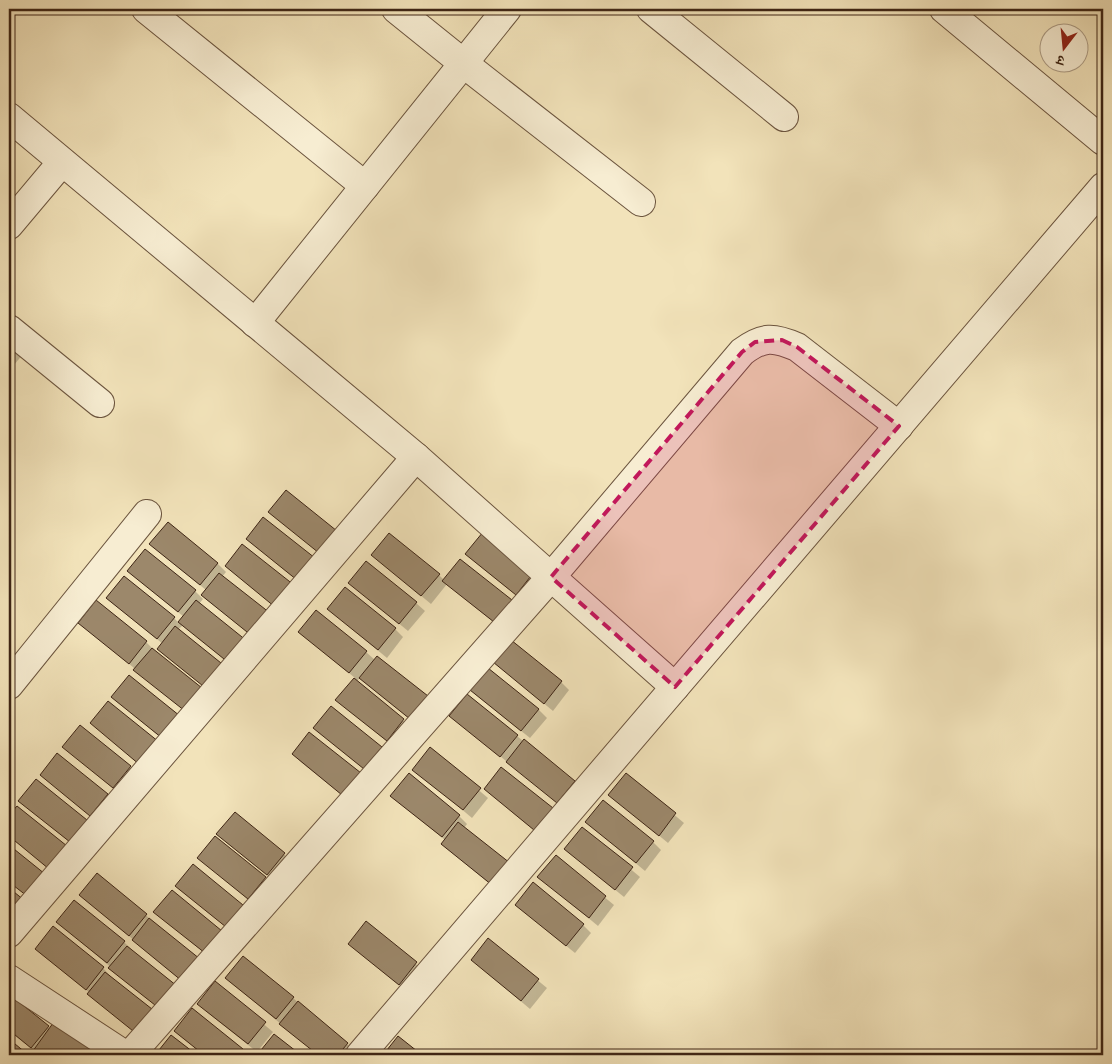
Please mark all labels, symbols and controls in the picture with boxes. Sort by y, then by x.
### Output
north arrow [1040,22,1090,72]
text: उ [1054,49,1068,69]

